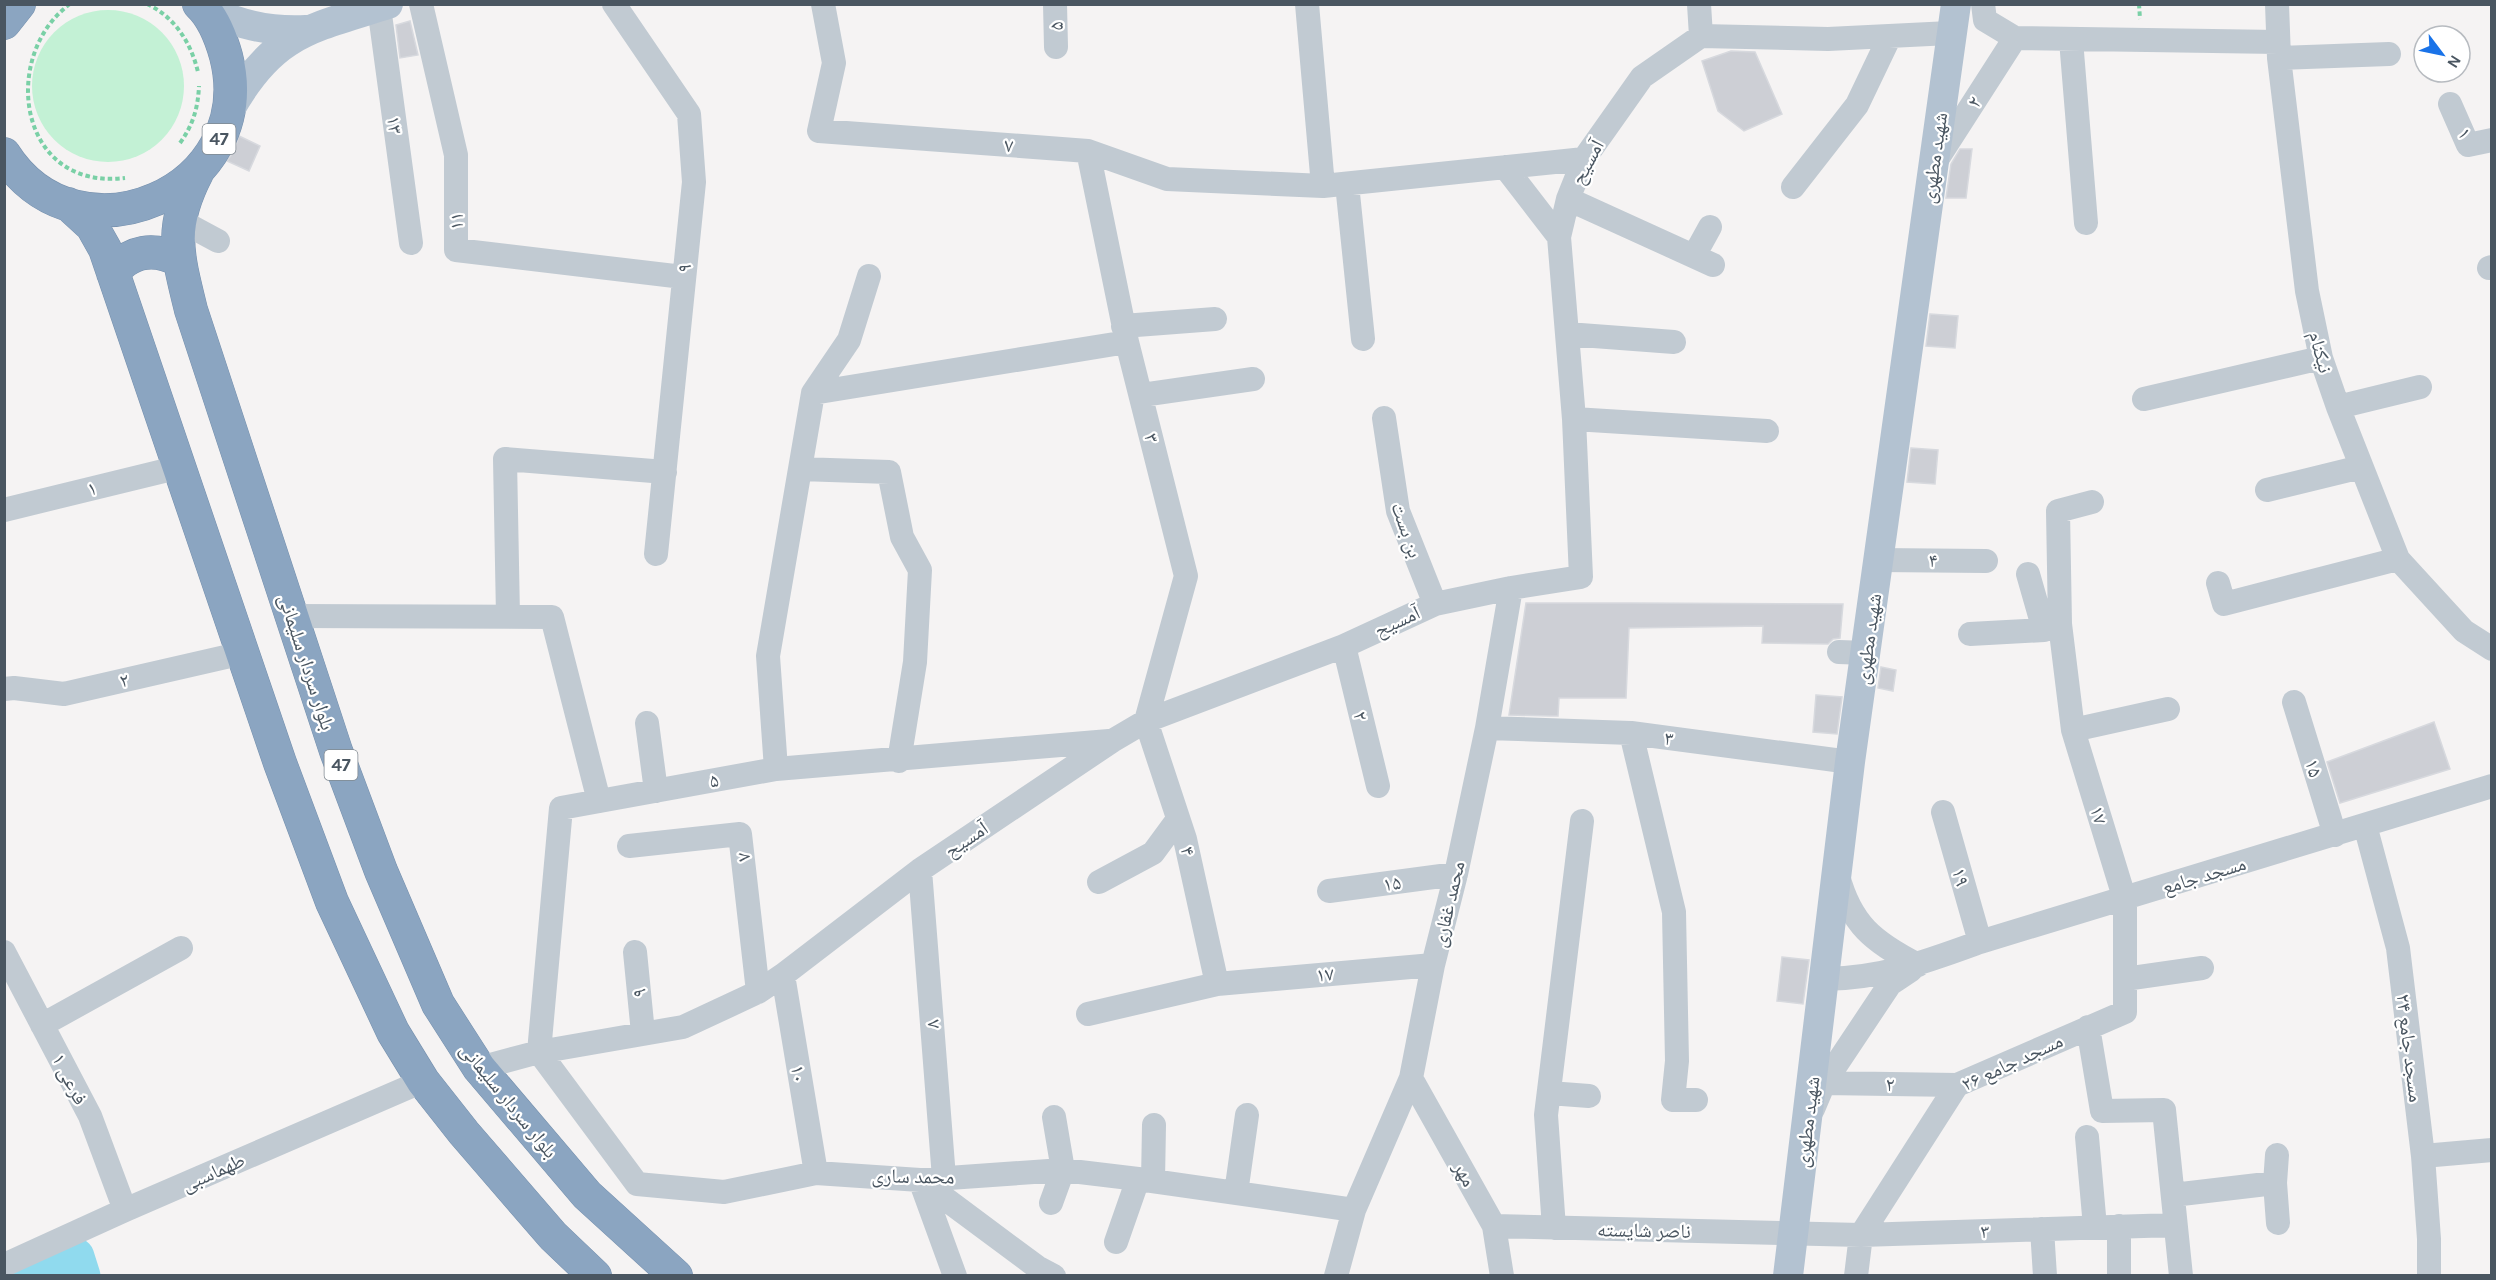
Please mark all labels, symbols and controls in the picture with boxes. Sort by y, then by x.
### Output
street label: ۵ [1045,21,1068,31]
north arrow [2412,24,2472,84]
text: N [2443,52,2465,72]
street label: ۲ [1962,92,1987,112]
street label: شهید مطهری [1917,111,1952,205]
street label: ۱۳ [382,115,407,136]
street label: ۱ [2452,123,2477,143]
road number: 47 [202,124,236,154]
street label: ۷ [1004,134,1014,157]
street label: آمسیح [1566,135,1610,189]
street label: ۱۱ [445,212,468,230]
street label: ۹ [673,262,696,274]
street label: نیکنام [2302,329,2337,376]
street label: ۳ [1139,431,1164,445]
street label: ۱ [85,476,99,501]
street label: بن بست [1386,499,1427,561]
street label: ۴ [1928,549,1938,572]
street label: بلوار سردار سلیمانی [274,591,339,733]
street label: شهید مطهری [1851,592,1886,686]
street label: آمسیح [1371,601,1425,643]
street label: ۲ [117,668,131,693]
street label: ۲ [1348,709,1373,723]
street label: ۳ [1663,727,1675,750]
road number: 47 [324,750,358,780]
street label: ۱۵ [2300,756,2327,780]
street label: ۵ [708,768,721,793]
street label: ۱۷ [2085,803,2112,827]
street label: آمسیح [940,816,994,863]
street label: ۴ [1175,844,1200,858]
street label: ۷ [732,851,755,863]
street label: مسجد جامع [2159,852,2249,900]
street label: محمد غفاری [1427,859,1470,950]
street label: ۱۹ [1947,865,1974,889]
street label: ۱۵ [1382,871,1403,896]
street label: ۱۷ [1315,962,1335,987]
street label: ۹ [628,987,651,998]
street label: ۲۴ مسجد جامع [2390,993,2428,1104]
street label: ۸ [921,1019,944,1029]
street label: ۲۶ مسجد جامع [1958,1029,2067,1097]
street label: بلوار سردار سلیمانی [455,1038,562,1163]
street label: فرعی ۱ [47,1050,92,1109]
street label: ۱۰ [786,1063,811,1085]
street label: ۲ [1885,1073,1895,1096]
street label: شهید مطهری [1790,1075,1825,1169]
street label: طهماسبی [178,1148,248,1197]
street label: مهر [1448,1157,1481,1191]
street label: محمد ساری [871,1164,955,1189]
street label: ناصر شایسته [1597,1218,1691,1243]
street label: ۳ [1980,1220,1990,1243]

